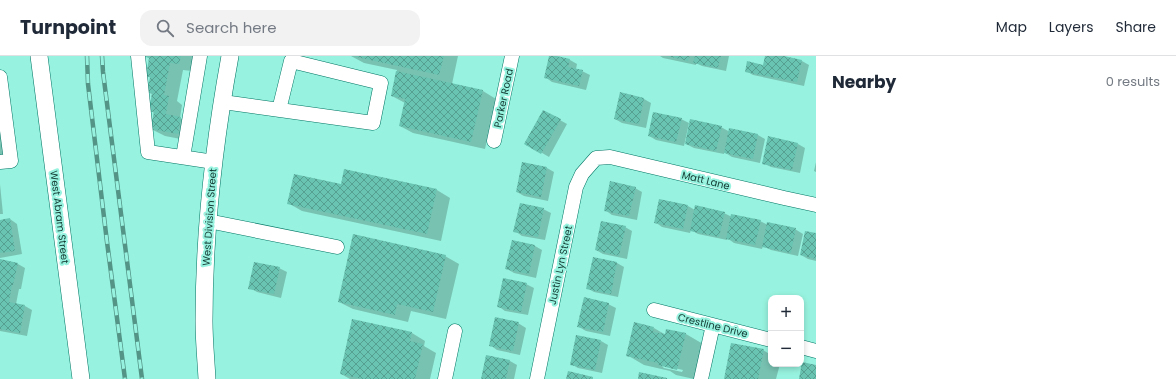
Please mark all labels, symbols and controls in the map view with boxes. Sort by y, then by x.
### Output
search box [140,10,420,46]
text: Turnpoint [20,14,116,41]
icon: search [154,17,176,39]
text: Search here [186,17,276,38]
text: Map [996,17,1027,37]
text: Layers [1049,17,1093,37]
text: Share [1115,17,1156,37]
street label: Parker Road [490,67,517,129]
text: Nearby [832,70,896,94]
text: 0 results [1106,72,1160,91]
street label: Matt Lane [680,167,731,194]
street label: West Division Street [199,168,220,266]
street label: West Abram Street [46,170,73,265]
street label: Justin Lyn Street [545,224,576,306]
map controls [768,295,804,367]
button: + [768,295,804,331]
street label: Crestline Drive [676,310,750,341]
button: − [768,331,804,367]

